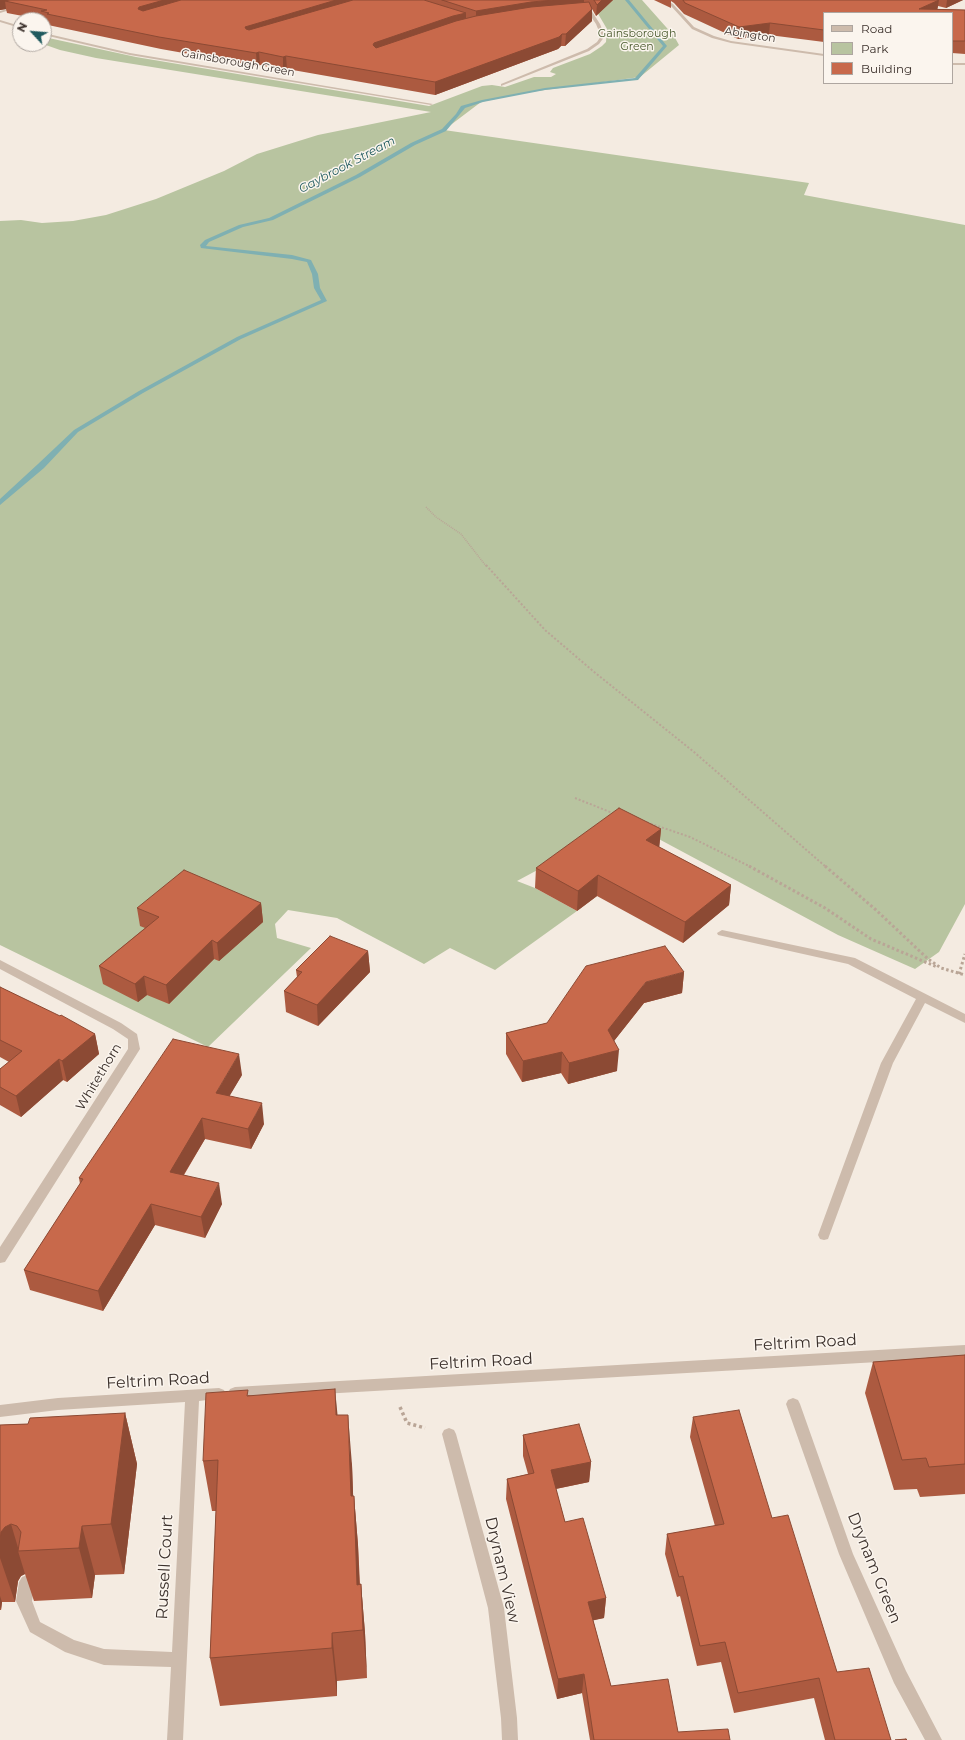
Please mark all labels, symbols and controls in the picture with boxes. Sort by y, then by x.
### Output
north arrow [12,12,52,52]
legend [823,12,953,84]
text: N [14,20,30,34]
text: Road [861,21,892,36]
street label: Abington [723,24,777,46]
park label: Gainsborough Green [598,27,676,53]
text: Park [861,41,888,56]
street label: Gainsborough Green [180,47,296,79]
text: Building [861,61,912,76]
water label: Gaybrook Stream [296,134,398,196]
street label: Whitethorn [73,1041,125,1113]
street label: Feltrim Road [753,1331,857,1355]
street label: Feltrim Road [429,1350,533,1374]
street label: Feltrim Road [106,1369,210,1393]
street label: Drynam Green [843,1510,905,1626]
street label: Russell Court [153,1514,177,1620]
street label: Drynam View [480,1515,524,1625]

